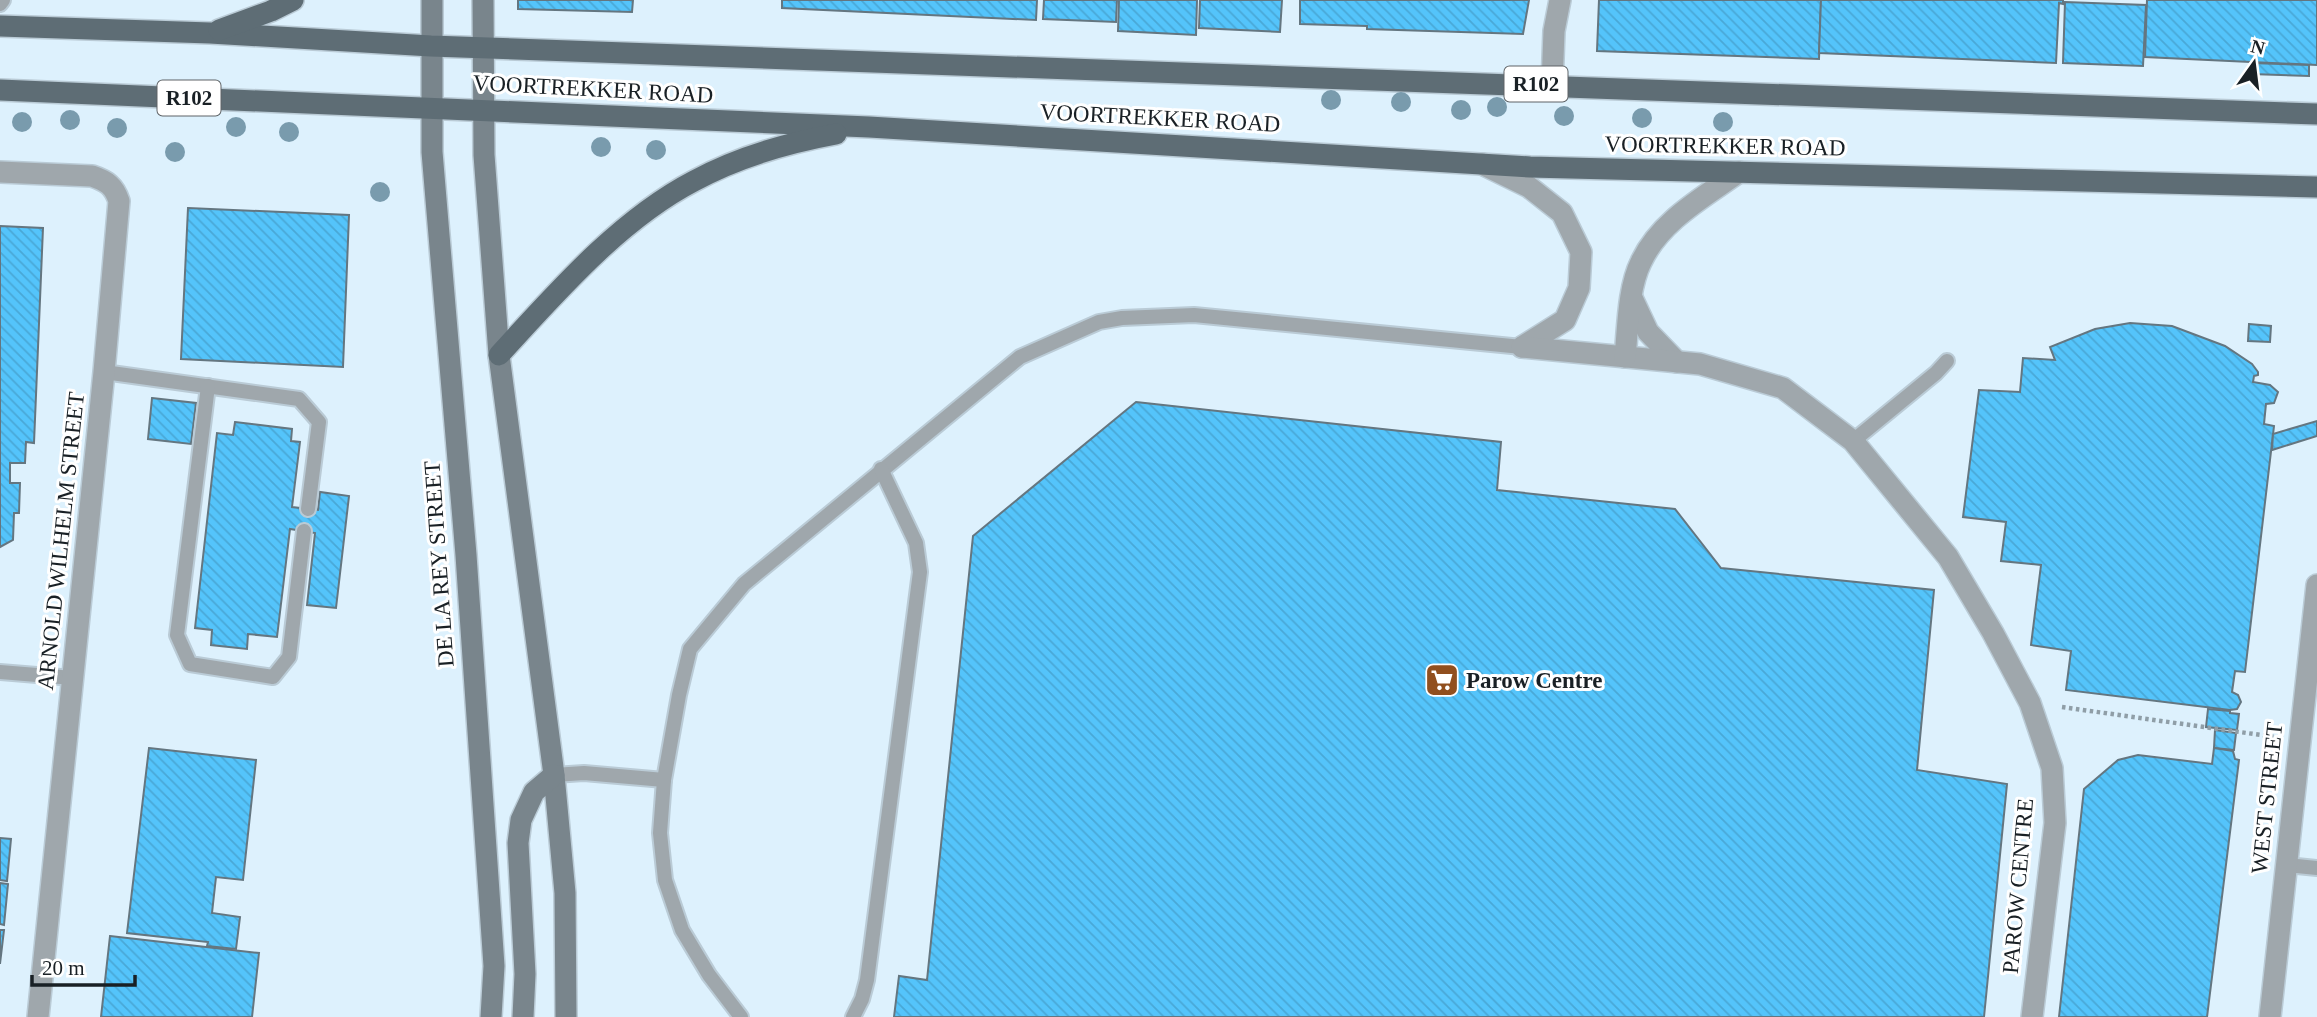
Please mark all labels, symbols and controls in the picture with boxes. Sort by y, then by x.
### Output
north arrow [2219,28,2289,98]
text: N [2249,35,2267,59]
road number: R102 [1504,66,1568,102]
street label: VOORTREKKER ROAD [472,70,714,108]
road number: R102 [158,80,220,116]
street label: VOORTREKKER ROAD [1039,99,1281,137]
street label: VOORTREKKER ROAD [1604,131,1846,161]
street label: ARNOLD WILHELM STREET [33,391,89,691]
street label: DE LA REY STREET [419,460,459,668]
supermarket icon: Parow Centre [1423,661,1461,699]
place label: Parow Centre [1466,668,1602,693]
street label: WEST STREET [2247,721,2287,875]
street label: PAROW CENTRE [1998,797,2038,975]
scale bar [32,944,135,988]
text: 20 m [42,956,85,980]

